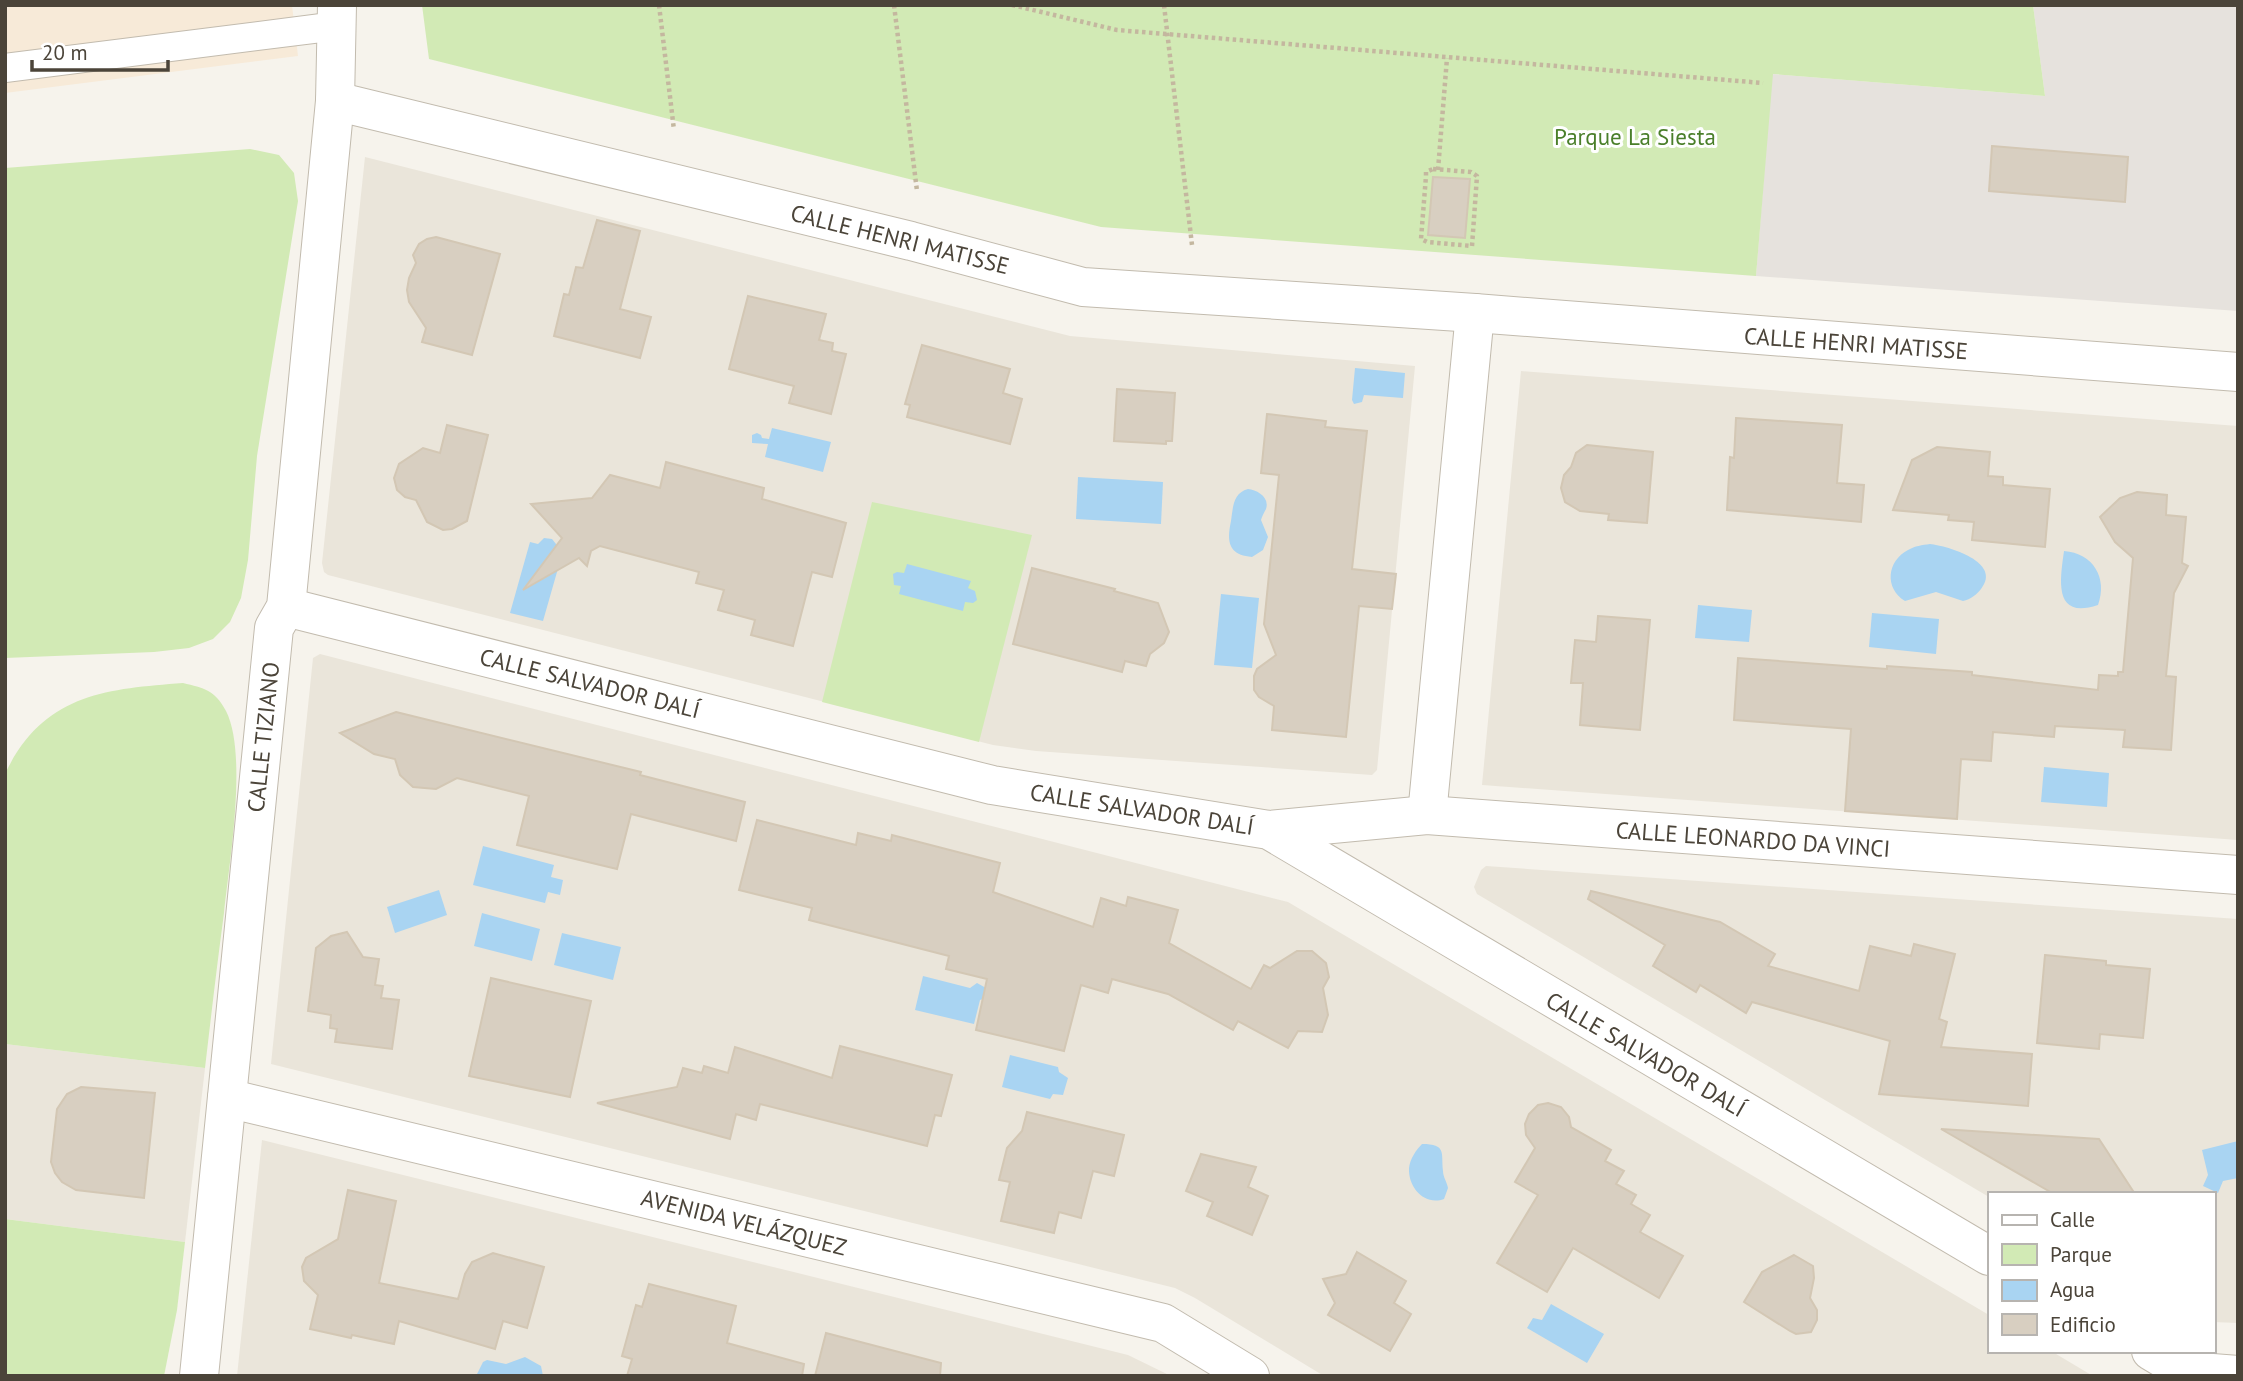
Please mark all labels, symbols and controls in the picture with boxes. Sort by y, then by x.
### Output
scale bar [32,28,168,72]
text: 20 m [42,39,88,66]
park label: Parque La Siesta [1554,122,1716,151]
street label: CALLE HENRI MATISSE [788,198,1012,280]
street label: CALLE HENRI MATISSE [1743,321,1969,365]
street label: CALLE SALVADOR DALÍ [477,642,703,724]
street label: CALLE TIZIANO [241,660,285,814]
street label: CALLE SALVADOR DALÍ [1028,777,1256,841]
street label: CALLE LEONARDO DA VINCI [1615,815,1891,863]
street label: CALLE SALVADOR DALÍ [1541,985,1751,1123]
street label: AVENIDA VELÁZQUEZ [638,1182,850,1262]
legend [1988,1192,2215,1353]
text: Calle [2050,1206,2095,1233]
text: Parque [2050,1241,2112,1268]
text: Agua [2050,1276,2095,1303]
text: Edificio [2050,1311,2116,1338]

